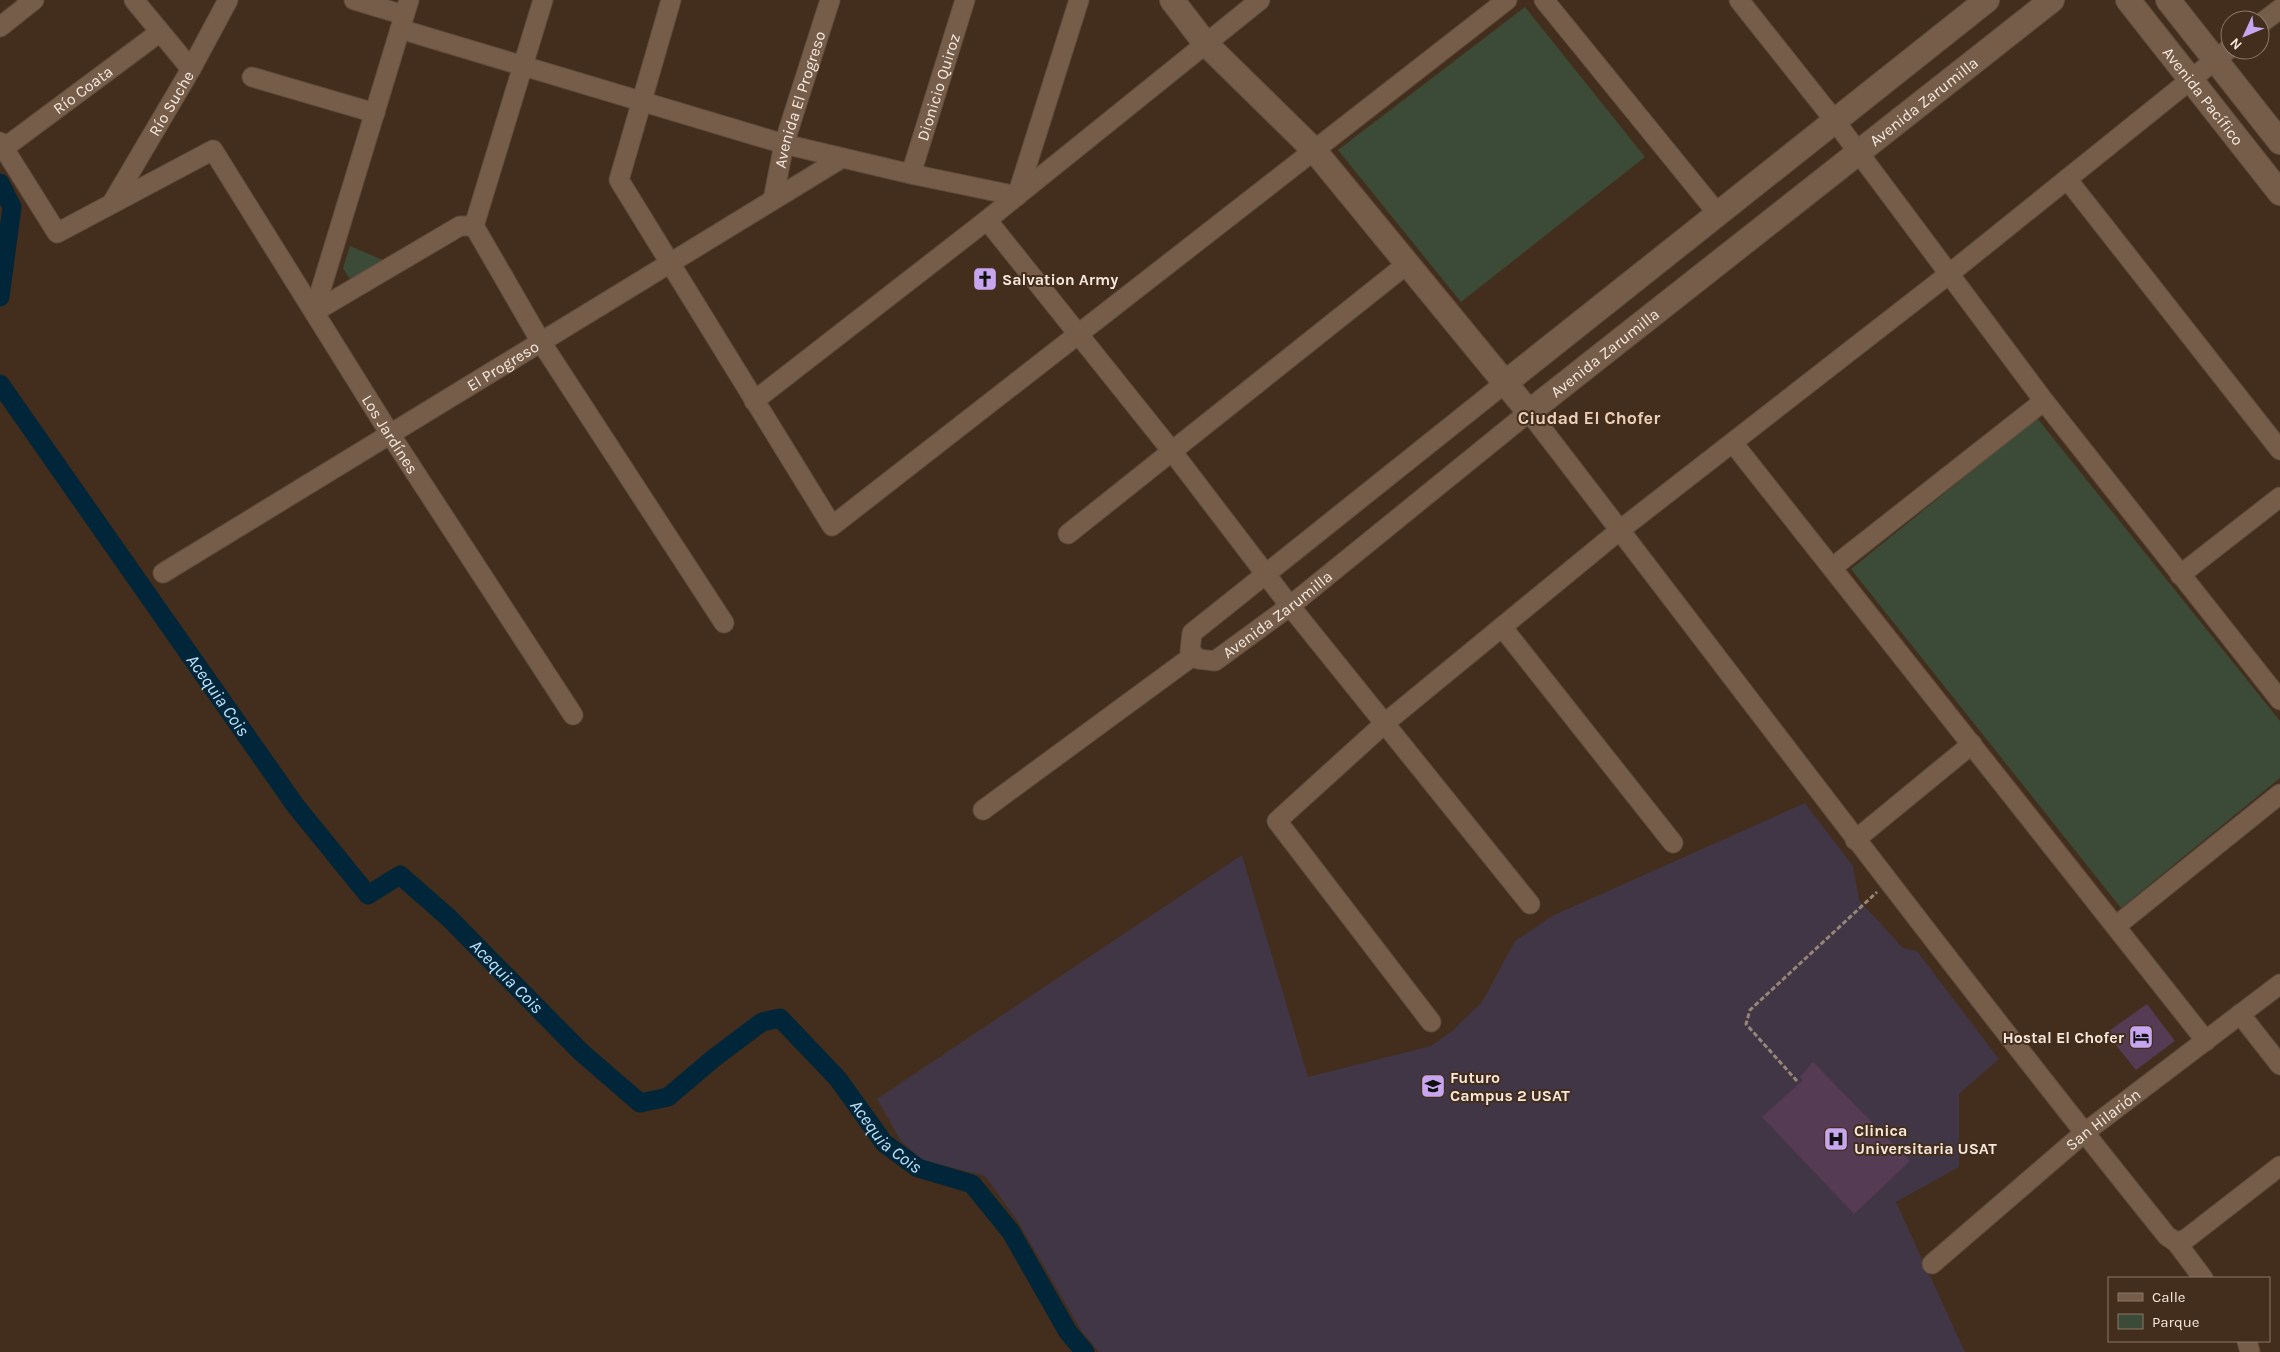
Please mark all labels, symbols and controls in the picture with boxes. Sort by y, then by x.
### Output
north arrow [2220,10,2270,60]
street label: Avenida El Progreso [770,29,830,170]
street label: Dionicio Quiroz [913,31,964,143]
text: N [2226,34,2246,53]
street label: Avenida Pacífico [2159,43,2248,149]
street label: Avenida Zarumilla [1866,53,1982,150]
street label: Río Coata [49,62,116,118]
street label: Río Suche [145,67,198,139]
church icon: Salvation Army [972,266,998,292]
place label: Salvation Army [1002,270,1118,289]
street label: Avenida Zarumilla [1547,304,1663,402]
street label: El Progreso [463,337,542,395]
street label: Los Jardínes [358,391,422,477]
district label: Ciudad El Chofer [1518,407,1660,429]
street label: Avenida Zarumilla [1219,567,1336,662]
water label: Acequia Cois [182,650,254,740]
water label: Acequia Cois [465,935,548,1018]
hotel icon: Hostal El Chofer [2128,1024,2154,1050]
place label: Hostal El Chofer [2003,1028,2125,1047]
place label: Futuro Campus 2 USAT [1450,1068,1570,1105]
school or university icon: Futuro Campus 2 USAT [1420,1073,1446,1099]
street label: San Hilarión [2062,1085,2144,1155]
water label: Acequia Cois [845,1095,926,1178]
place label: Clinica Universitaria USAT [1854,1121,1997,1158]
hospital icon: Clinica Universitaria USAT [1823,1126,1849,1152]
legend [2108,1277,2270,1342]
text: Calle [2152,1288,2186,1306]
text: Parque [2152,1313,2200,1331]

